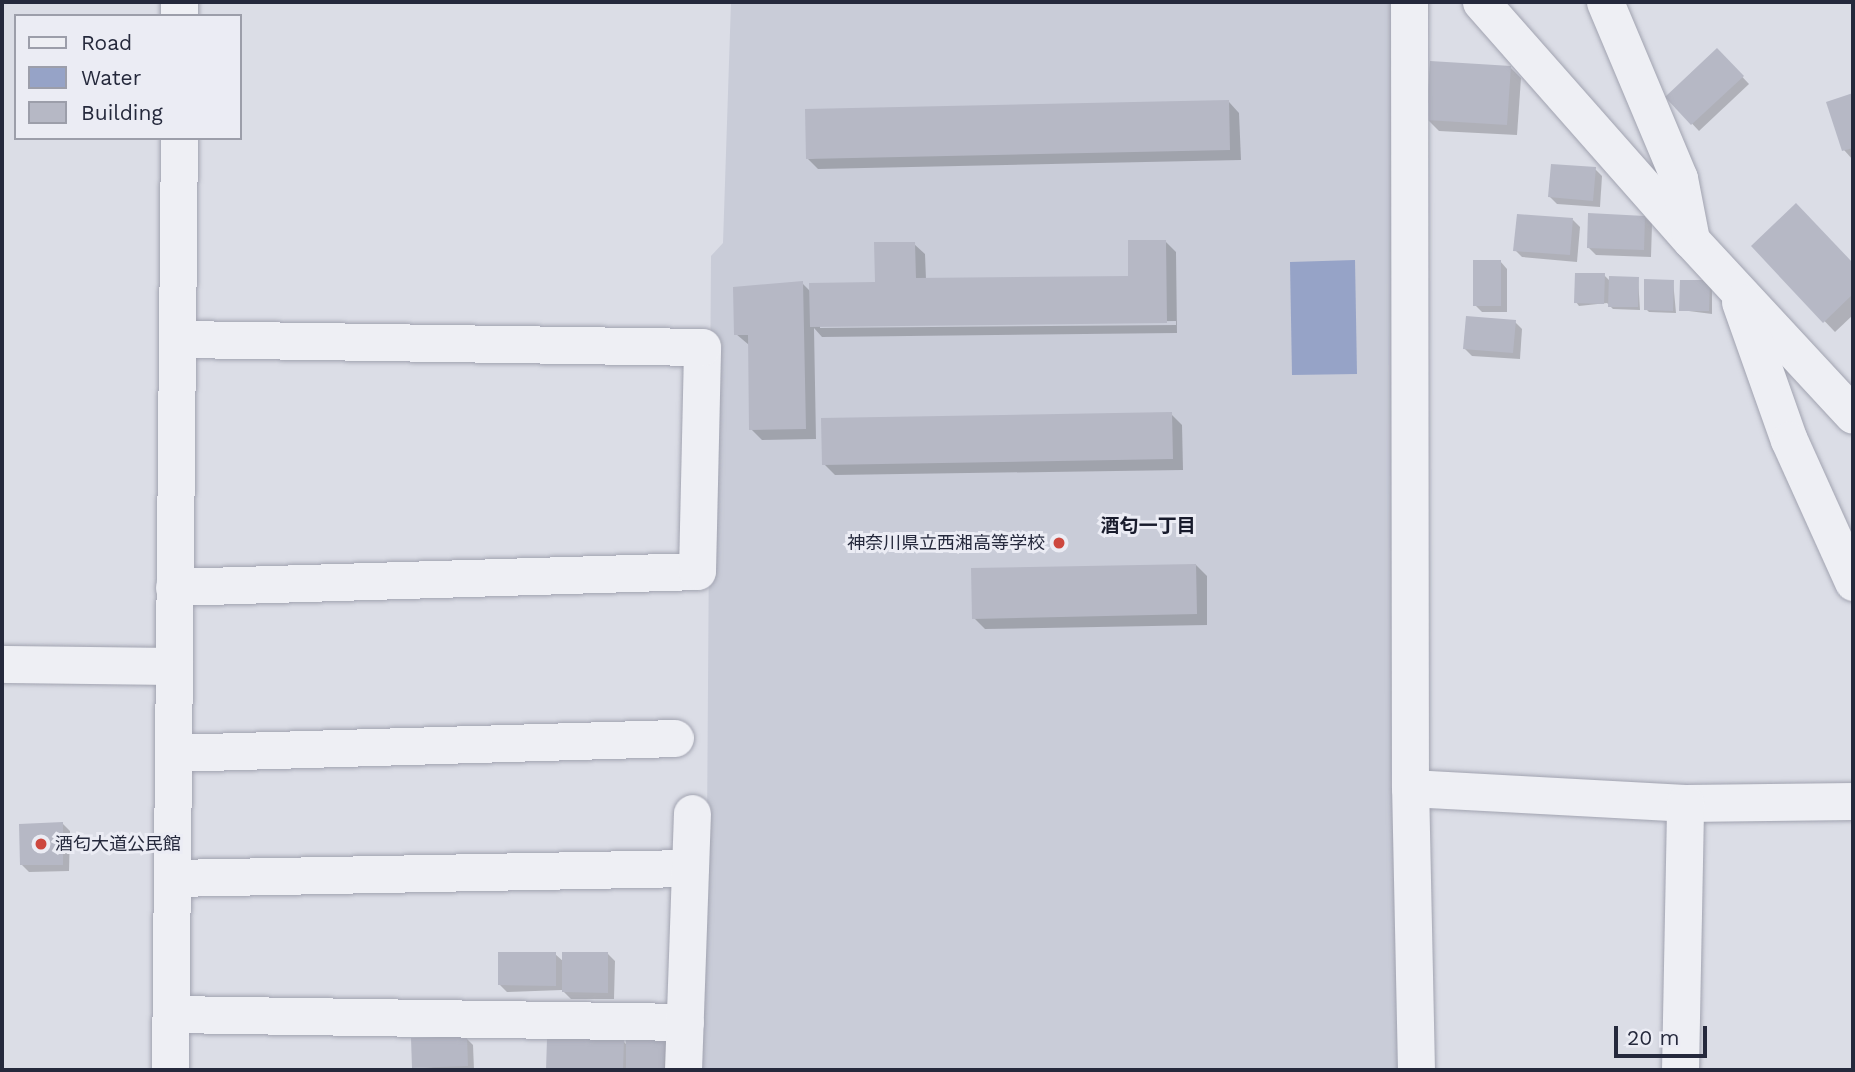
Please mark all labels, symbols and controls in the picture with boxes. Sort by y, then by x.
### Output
legend [14,14,242,140]
text: Road [81,30,132,55]
text: Water [81,65,141,90]
text: Building [81,100,163,125]
district label: 酒匂一丁目 [1101,515,1195,537]
place label: 神奈川県立西湘高等学校 [847,532,1045,554]
marker: 神奈川県立西湘高等学校 [1051,535,1067,551]
place label: 酒匂大道公民館 [55,833,181,855]
marker: 酒匂大道公民館 [33,836,49,852]
scale bar [1617,1012,1710,1056]
text: 20 m [1627,1025,1679,1050]

